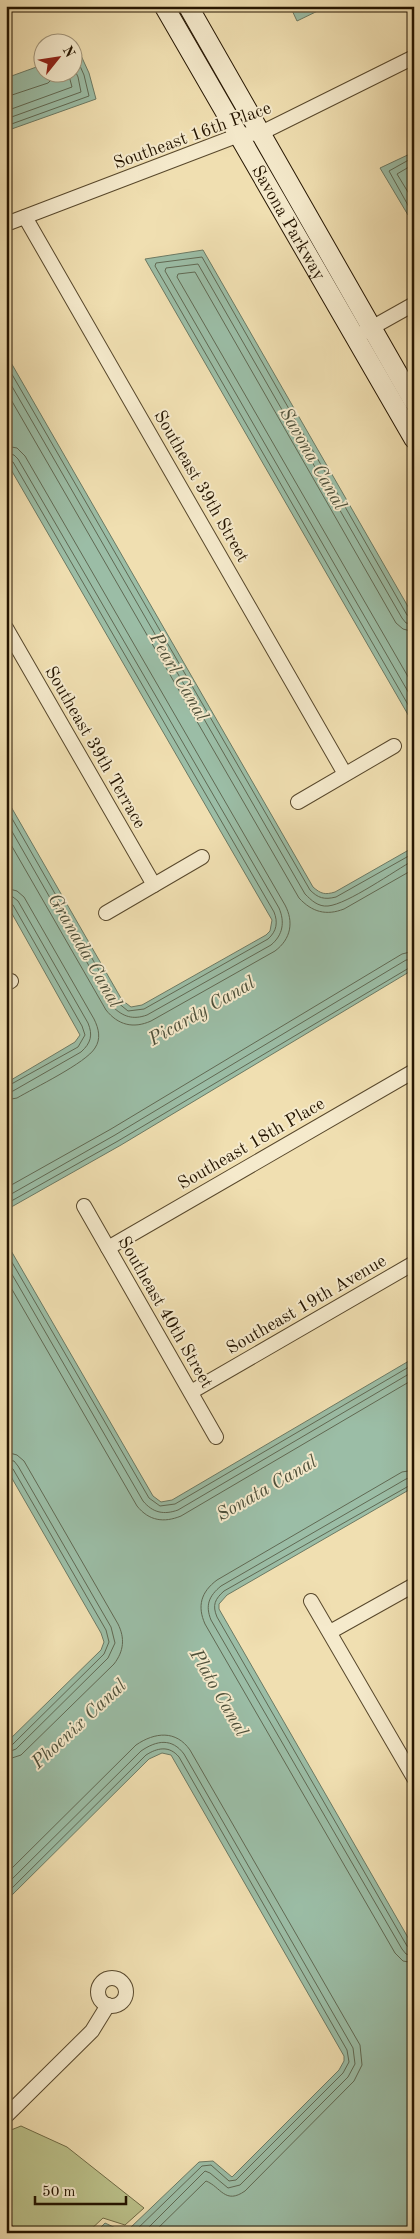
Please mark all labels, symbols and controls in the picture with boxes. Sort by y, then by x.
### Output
north arrow [32,32,82,82]
text: N [60,44,77,60]
street label: Southeast 16th Place [111,99,274,173]
street label: Savona Parkway [248,162,329,284]
water label: Savona Canal [275,405,349,514]
street label: Southeast 39th Street [150,408,252,565]
water label: Pearl Canal [144,629,211,725]
street label: Southeast 39th Terrace [41,663,149,832]
water label: Granada Canal [43,891,124,1012]
water label: Picardy Canal [145,974,259,1051]
street label: Southeast 18th Place [175,1095,328,1193]
street label: Southeast 40th Street [114,1234,216,1391]
street label: Southeast 19th Avenue [223,1252,390,1358]
water label: Sonata Canal [214,1453,321,1526]
water label: Plato Canal [185,1645,251,1741]
water label: Phoenix Canal [28,1676,131,1774]
scale bar [35,2174,126,2206]
text: 50 m [42,2185,76,2200]

